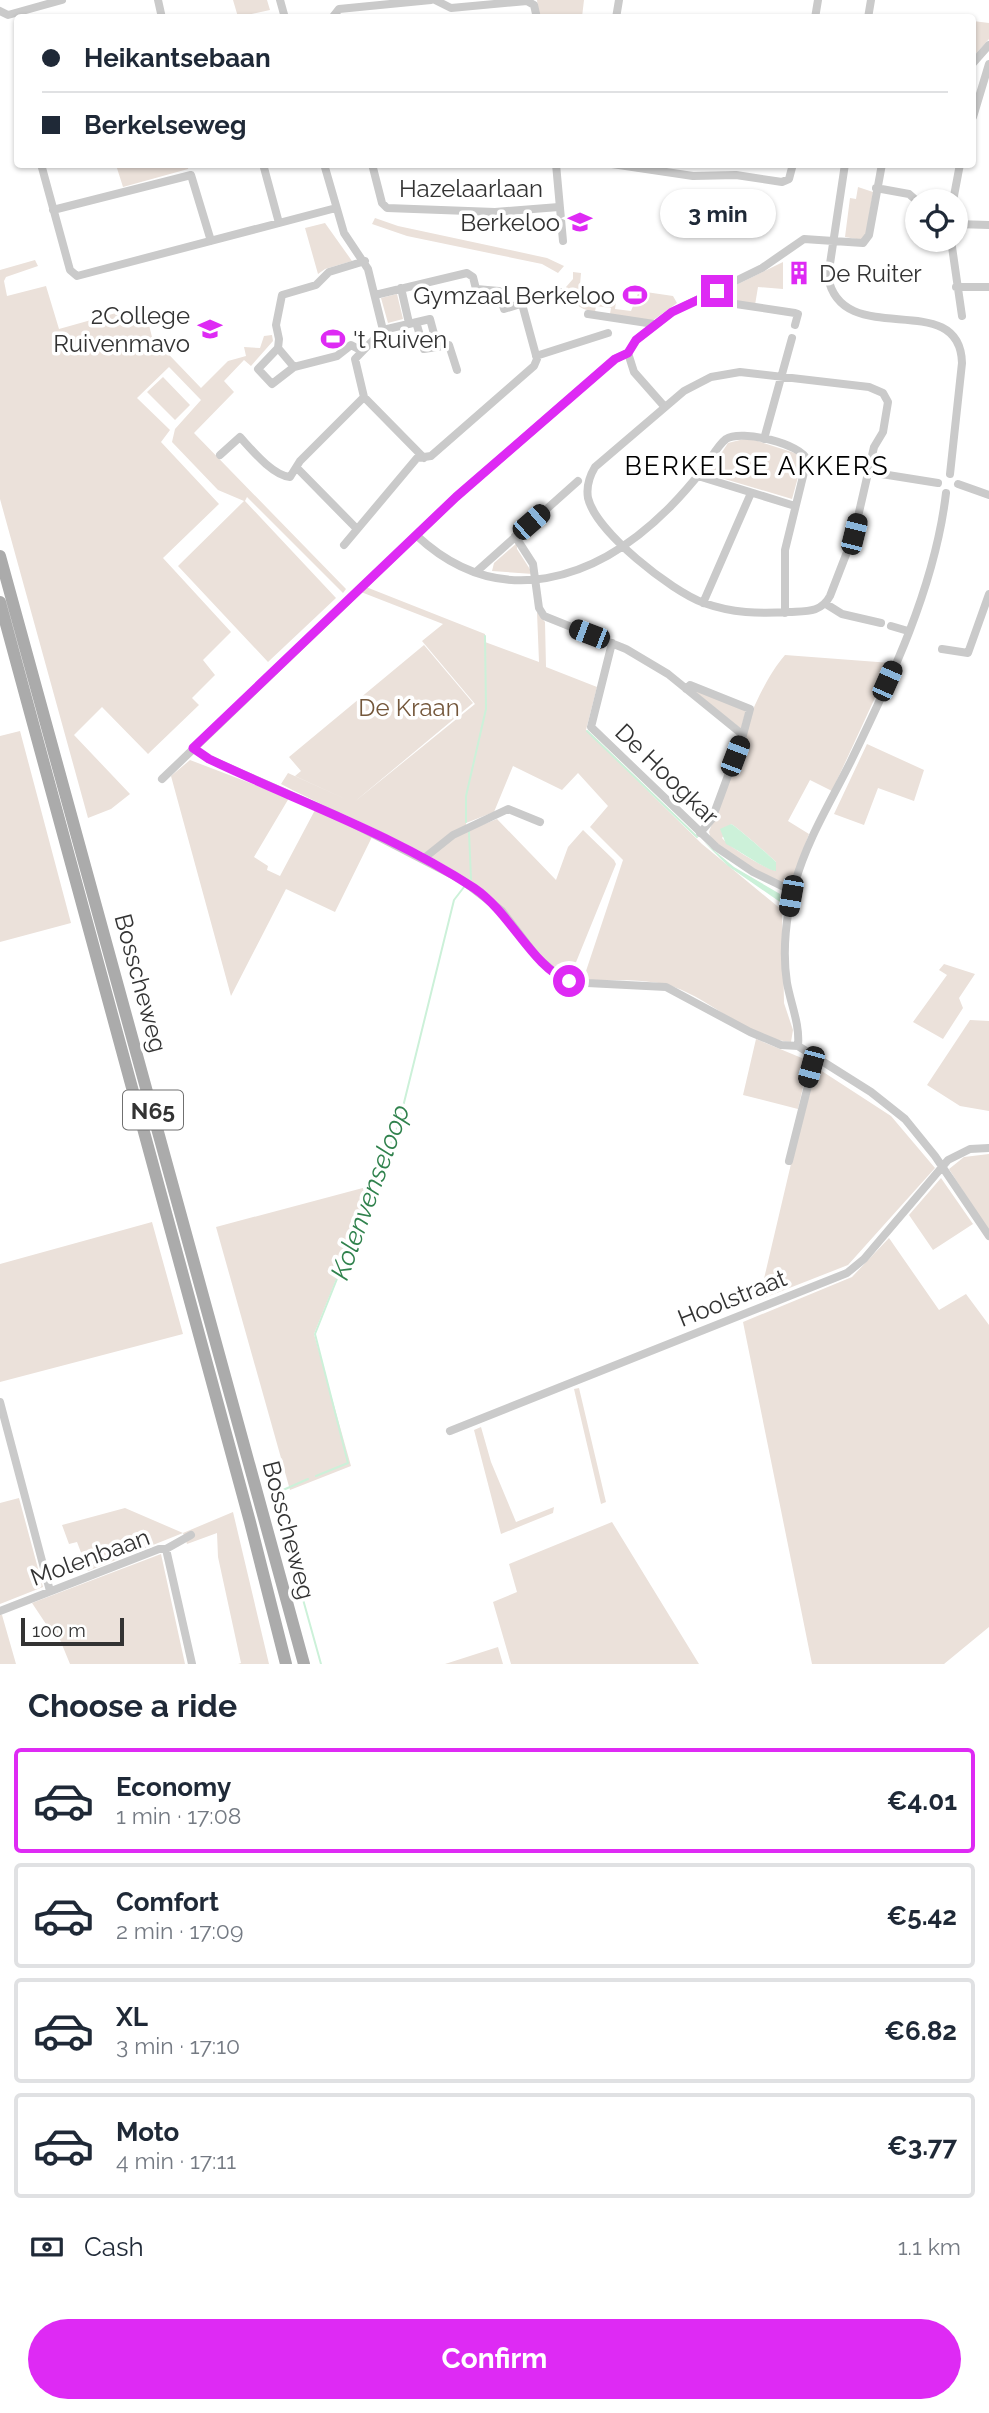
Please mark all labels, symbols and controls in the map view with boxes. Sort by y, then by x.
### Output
text: Heikantsebaan [84,43,271,73]
text: Berkelseweg [84,110,246,140]
street label: Hazelaarlaan [399,174,543,203]
map controls [905,189,968,252]
button: locate [905,189,968,252]
callout: 3 min [659,190,775,238]
text: 3 min [688,200,748,227]
place label: Berkeloo [460,208,560,237]
school or university icon: Berkeloo [566,208,594,236]
building icon: De Ruiter [785,259,813,287]
place label: De Ruiter [819,259,922,288]
route end [701,275,733,307]
place label: Gymzaal Berkeloo [413,281,615,310]
sports icon: Gymzaal Berkeloo [621,281,649,309]
place label: 2College Ruivenmavo [53,301,190,358]
school or university icon: 2College Ruivenmavo [196,315,224,343]
sports icon: 't Ruiven [319,325,347,353]
place label: 't Ruiven [353,325,447,354]
district label: BERKELSE AKKERS [625,451,889,481]
car [509,500,554,544]
car [839,511,870,557]
car [566,617,613,651]
car [869,658,906,704]
park label: De Kraan [358,693,460,722]
street label: De Hoogkar [609,718,725,831]
car [718,733,753,779]
car [778,873,805,919]
street label: Bosscheweg [109,910,173,1056]
route start [553,965,585,997]
car [796,1044,827,1090]
road number: N65 [123,1091,183,1130]
water label: Kolenvenseloop [324,1100,416,1284]
street label: Hoolstraat [673,1263,791,1333]
street label: Bosscheweg [257,1457,321,1603]
street label: Molenbaan [26,1522,154,1592]
scale bar [21,1615,124,1647]
text: 100 m [32,1619,86,1641]
text: Choose a ride [28,1687,237,1724]
icon: car [32,1769,95,1832]
text: Economy [116,1772,231,1802]
text: €4.01 [887,1786,957,1816]
text: 1 min · 17:08 [116,1802,241,1829]
icon: car [32,1884,95,1947]
text: Comfort [116,1887,219,1917]
text: €5.42 [886,1901,957,1931]
text: 2 min · 17:09 [116,1917,243,1944]
icon: car [32,1999,95,2062]
text: XL [116,2002,148,2032]
text: €6.82 [884,2016,957,2046]
text: 3 min · 17:10 [116,2032,240,2059]
icon: car [32,2114,95,2177]
text: Moto [116,2117,179,2147]
text: €3.77 [887,2131,957,2161]
text: 4 min · 17:11 [116,2147,236,2174]
icon: cash [28,2228,66,2266]
text: Cash [84,2232,144,2262]
text: 1.1 km [898,2233,961,2260]
button: Confirm [28,2319,961,2399]

